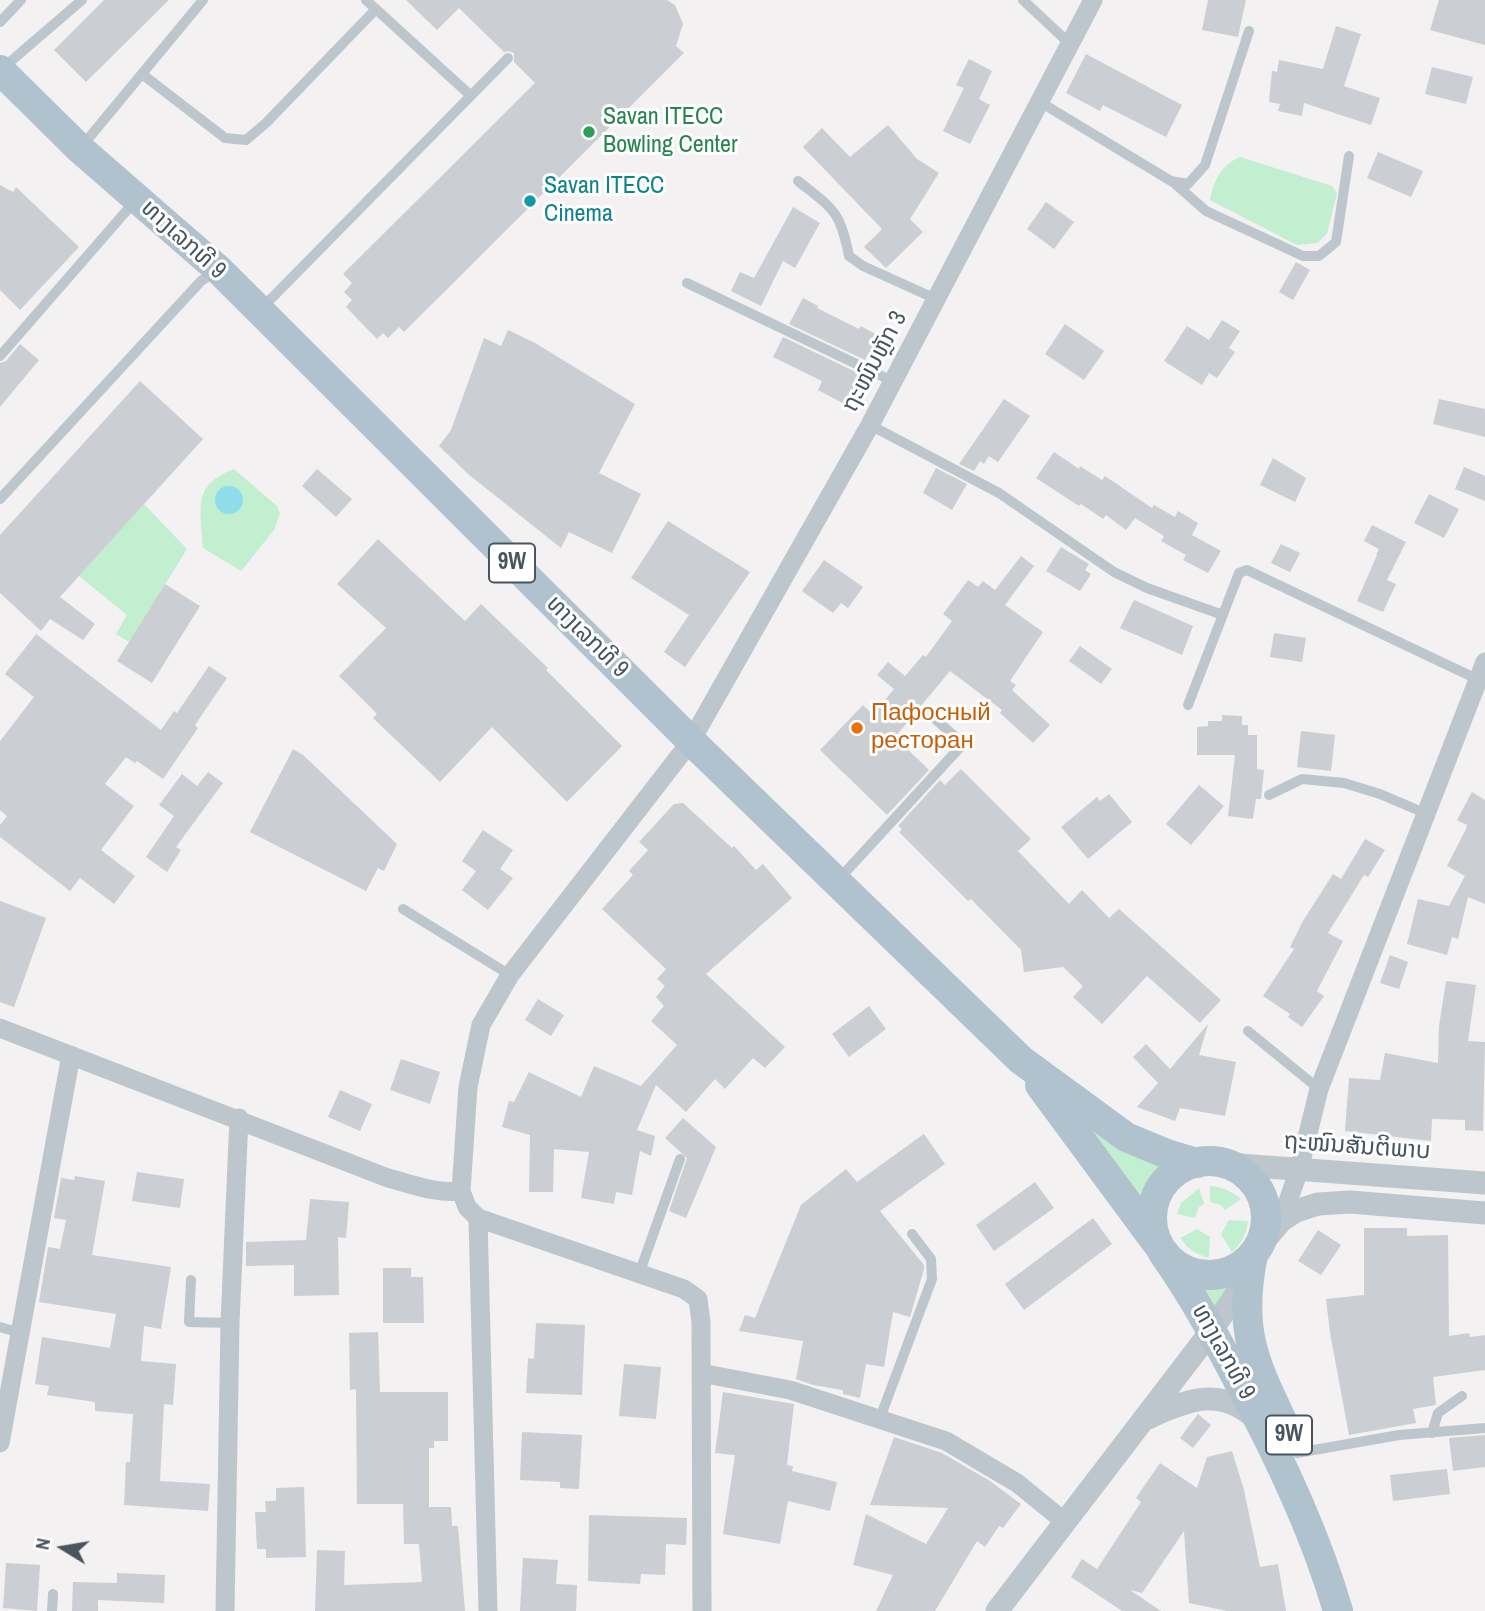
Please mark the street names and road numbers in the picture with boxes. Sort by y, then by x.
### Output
street label: ທາງເລກທີ 9 [135,194,231,286]
street label: ຖະໜົນຫຼັກ 3 [836,307,914,417]
road number: 9W [489,544,535,582]
street label: ທາງເລກທີ 9 [540,590,634,684]
street label: ຖະໜົນສັນຕິພາບ [1283,1127,1431,1167]
street label: ທາງເລກທີ 9 [1185,1299,1261,1405]
road number: 9W [1266,1416,1312,1454]

